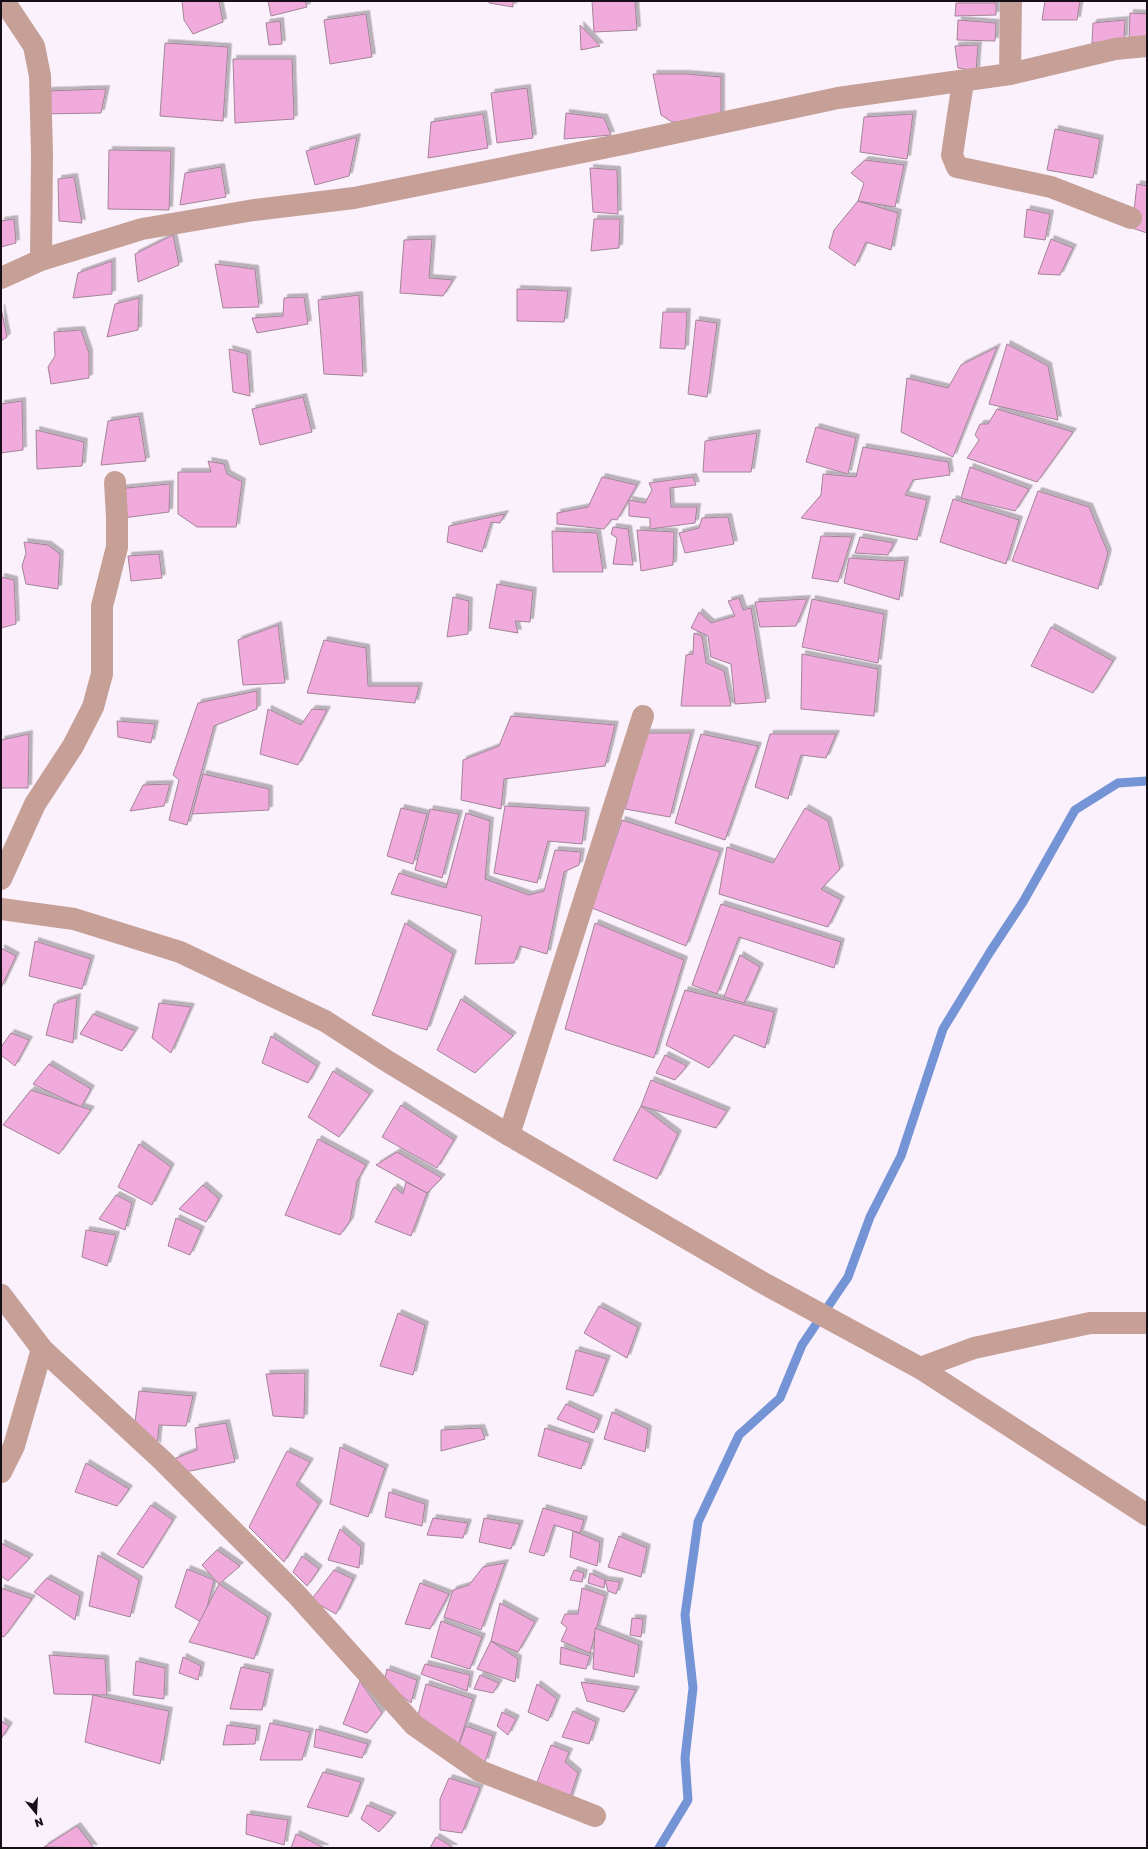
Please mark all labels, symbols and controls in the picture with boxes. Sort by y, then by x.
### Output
north arrow [16,1793,56,1833]
text: N [33,1816,45,1830]

